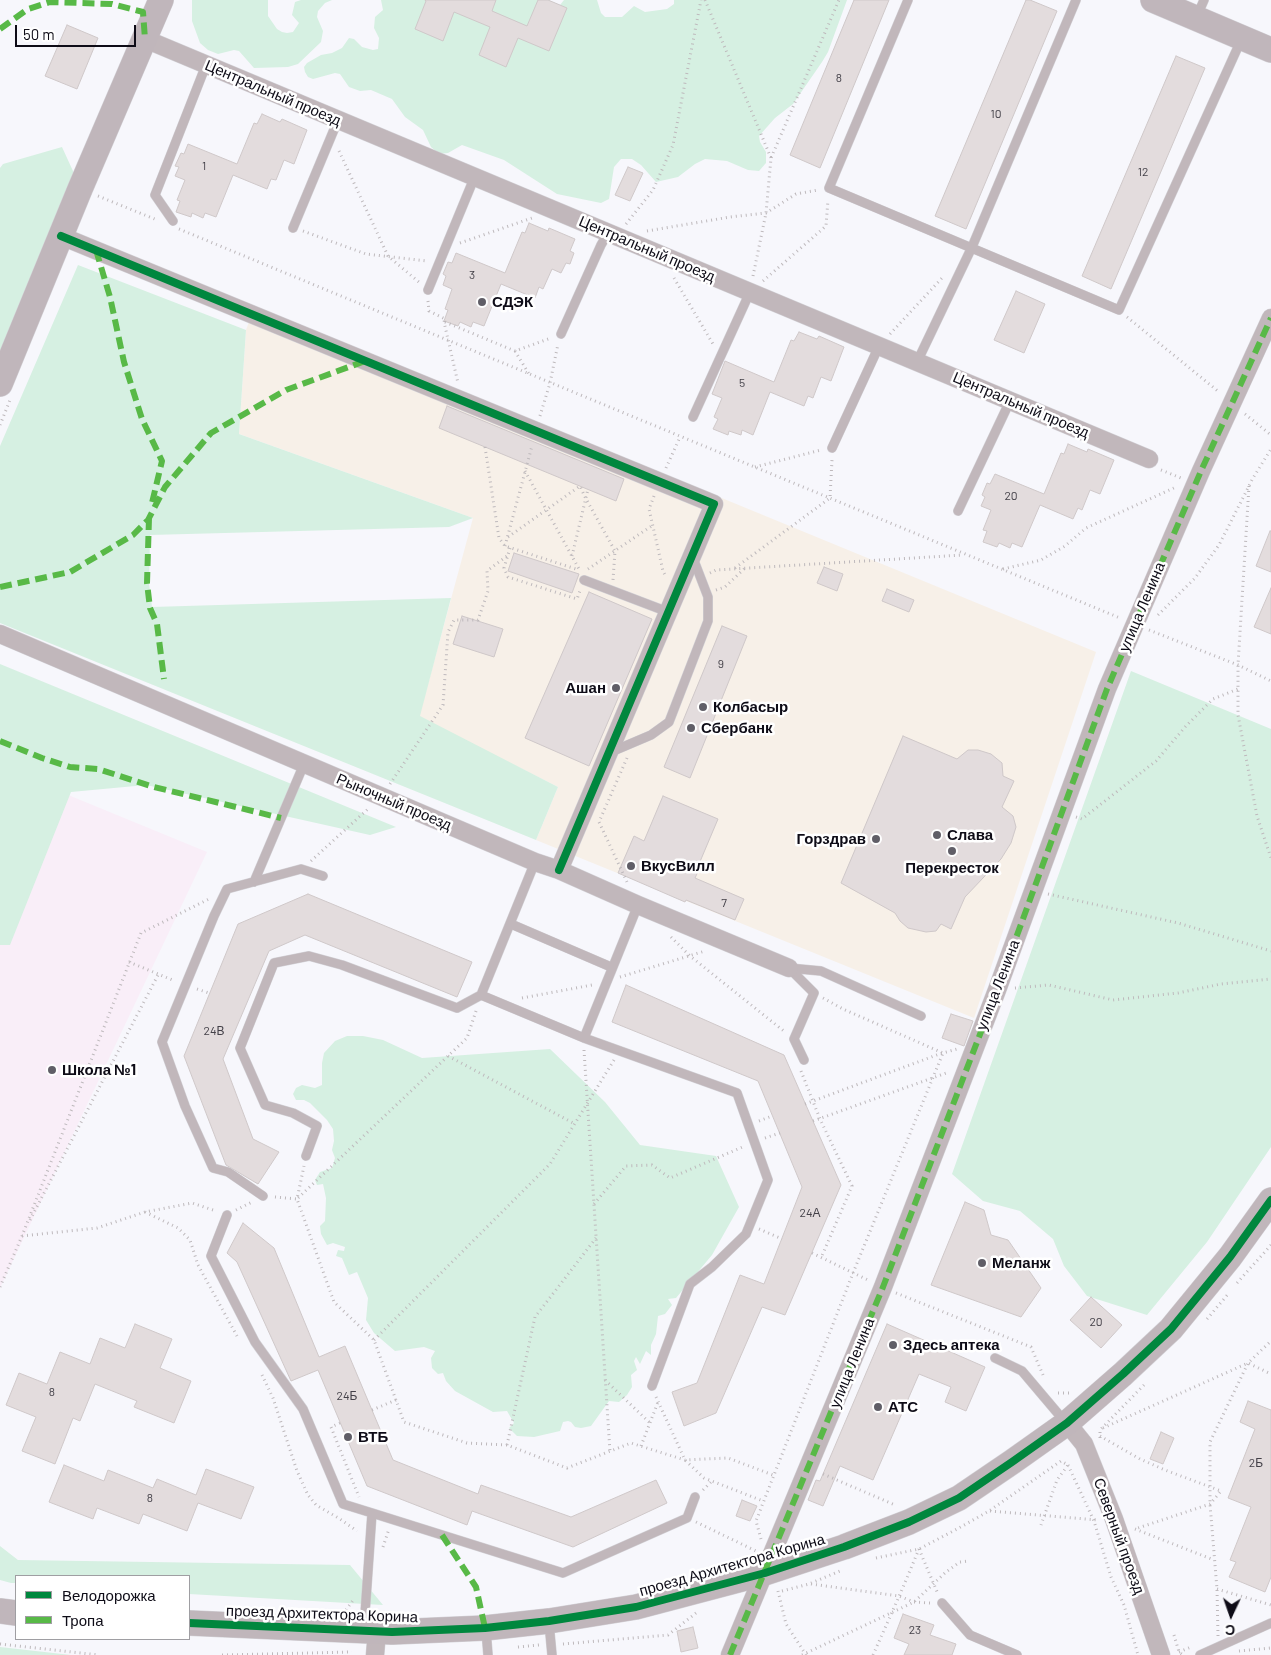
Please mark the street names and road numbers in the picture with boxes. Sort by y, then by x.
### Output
street label: Центральный проезд [202,56,344,130]
street label: Центральный проезд [576,212,718,286]
street label: Центральный проезд [950,368,1092,442]
street label: улица Ленина [1115,559,1169,655]
street label: Рыночный проезд [334,770,454,834]
street label: улица Ленина [972,937,1024,1033]
street label: улица Ленина [826,1315,878,1411]
street label: Северный проезд [1090,1475,1148,1597]
street label: проезд Архитектора Корина [637,1530,827,1600]
street label: проезд Архитектора Корина [226,1602,418,1626]

